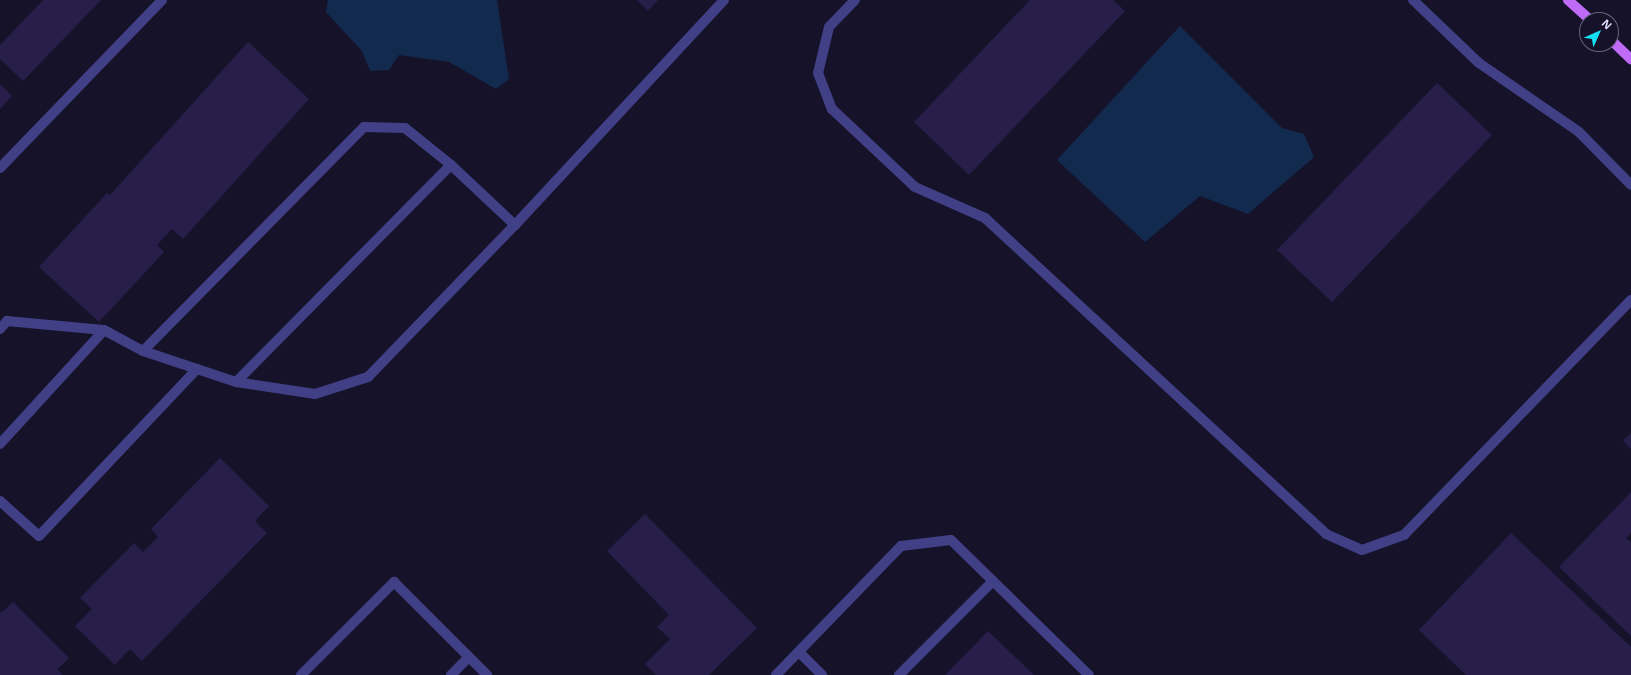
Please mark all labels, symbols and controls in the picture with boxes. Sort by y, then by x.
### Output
north arrow [1579,12,1619,52]
text: N [1599,15,1616,32]

